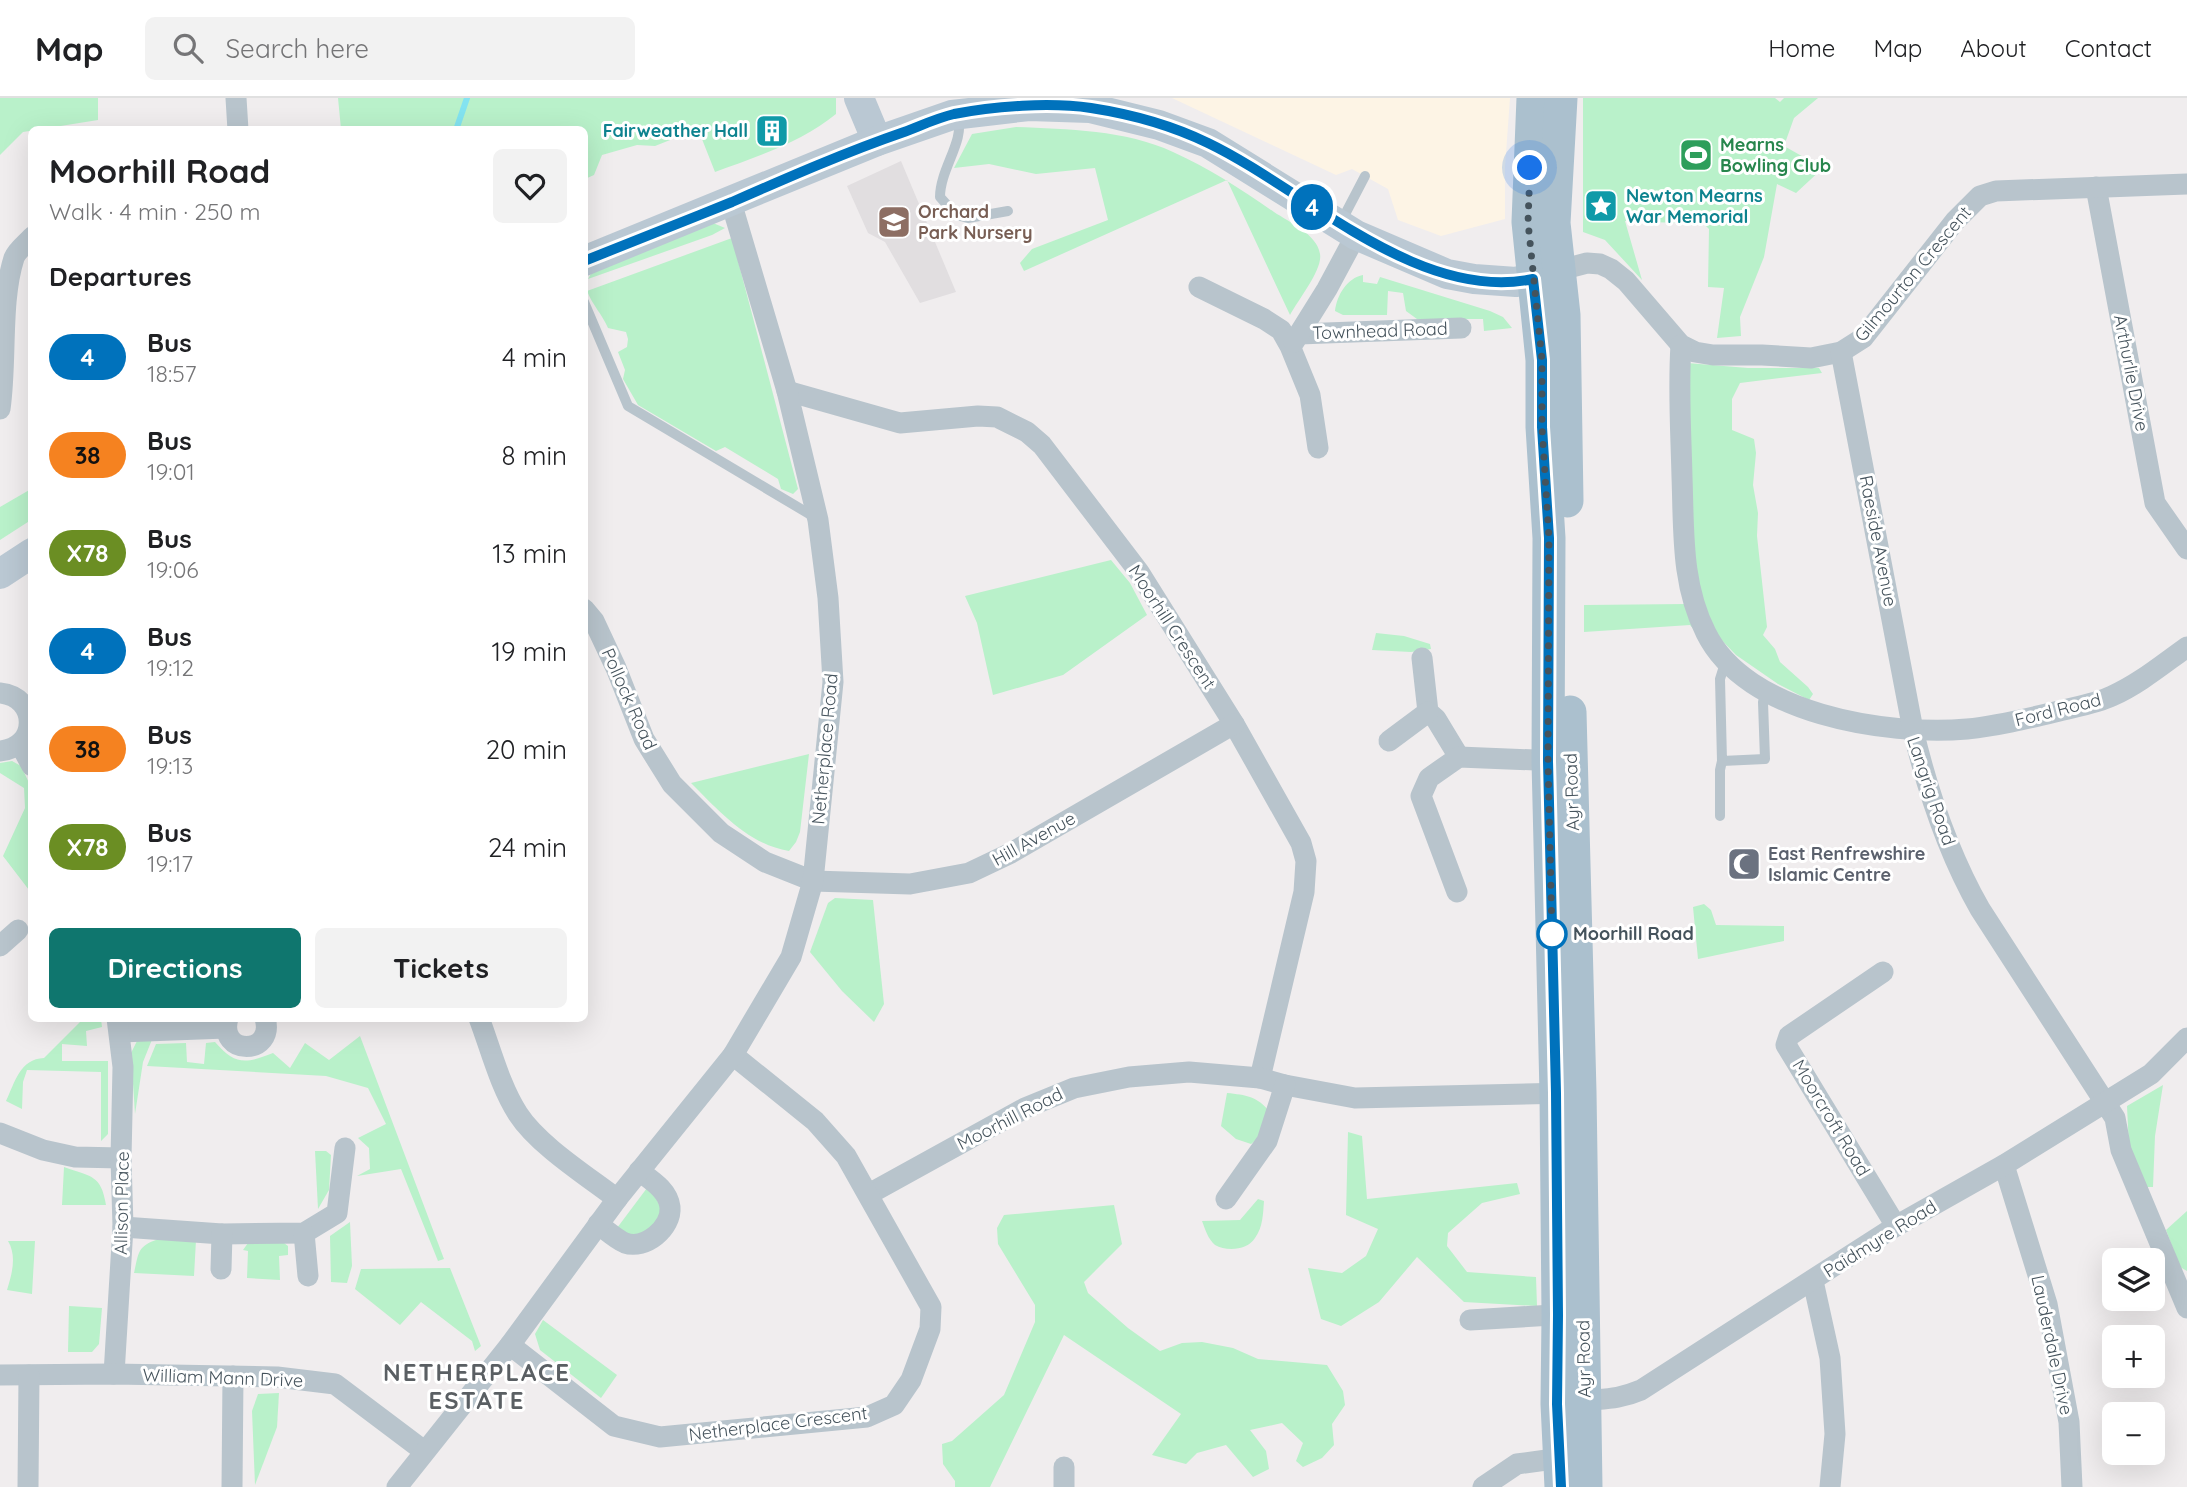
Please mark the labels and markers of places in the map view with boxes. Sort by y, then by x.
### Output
building icon: Fairweather Hall [753,112,791,150]
place label: Fairweather Hall [603,119,748,142]
place label: Mearns Bowling Club [1720,133,1831,177]
sports icon: Mearns Bowling Club [1677,136,1715,174]
place label: Newton Mearns War Memorial [1626,184,1763,228]
place icon: Newton Mearns War Memorial [1582,187,1620,225]
place label: Orchard Park Nursery [918,200,1032,244]
school or university icon: Orchard Park Nursery [875,203,913,241]
place label: East Renfrewshire Islamic Centre [1768,842,1925,886]
mosque icon: East Renfrewshire Islamic Centre [1725,845,1763,883]
marker: Moorhill Road [1537,919,1567,949]
place label: Moorhill Road [1573,922,1694,945]

